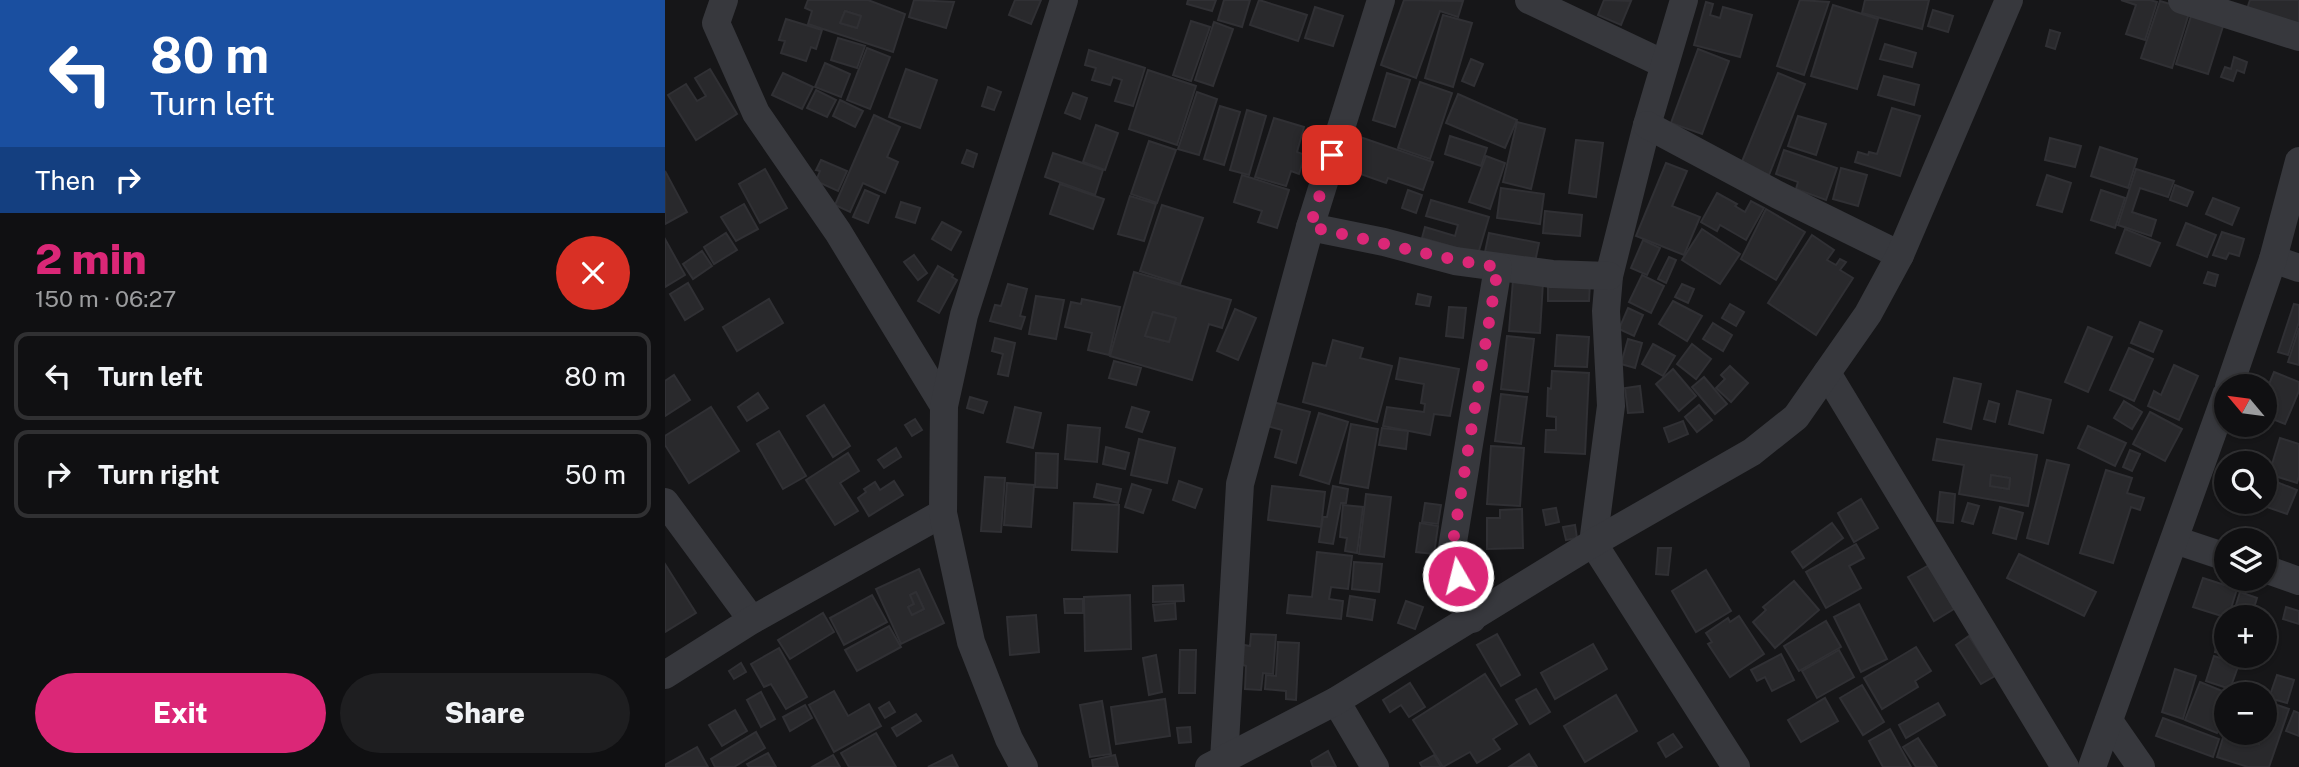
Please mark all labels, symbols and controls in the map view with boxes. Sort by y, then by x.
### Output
text: 80 m [150,26,269,84]
icon: left [35,28,126,119]
text: Turn left [150,85,275,122]
pin [1302,125,1362,185]
icon: arrive [1313,136,1351,174]
icon: right [109,161,147,199]
text: Then [35,165,95,196]
text: 2 min [35,234,147,283]
button: close [556,236,630,310]
text: 150 m · 06:27 [35,285,176,312]
icon: left [39,357,77,395]
text: Turn left [98,361,203,392]
text: 80 m [565,361,626,392]
north arrow [2214,374,2277,438]
map controls [2214,374,2277,745]
button: search [2214,451,2277,514]
icon: right [39,455,77,493]
text: Turn right [98,459,220,490]
text: 50 m [565,459,626,490]
button: layers [2214,528,2277,591]
position arrow [1421,539,1495,613]
button: + [2214,605,2277,668]
button: Exit [35,673,326,753]
button: Share [340,673,630,753]
button: − [2214,682,2277,745]

